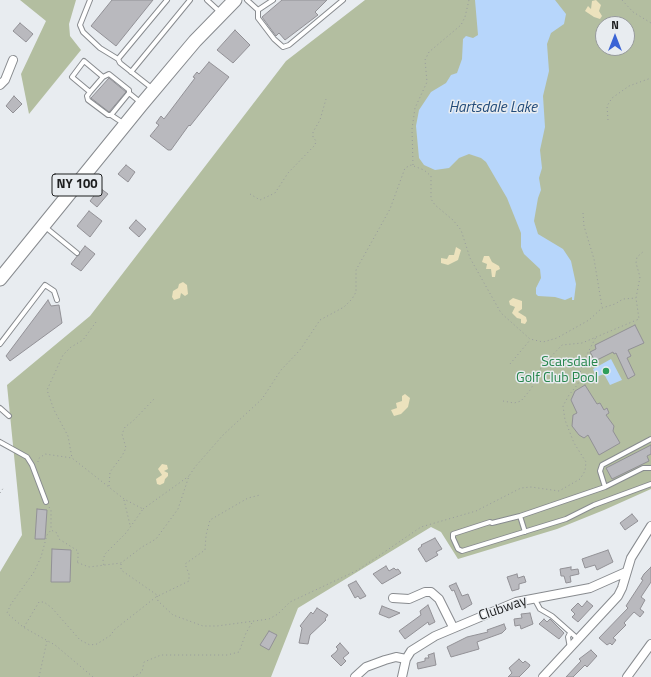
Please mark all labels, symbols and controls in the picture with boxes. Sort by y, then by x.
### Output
north arrow [595,16,635,56]
text: N [611,17,619,33]
water label: Hartsdale Lake [449,99,537,117]
road number: NY 100 [52,174,102,196]
place label: Scarsdale Golf Club Pool [516,355,598,388]
marker: Scarsdale Golf Club Pool [601,366,611,376]
street label: Clubway [477,593,529,625]

